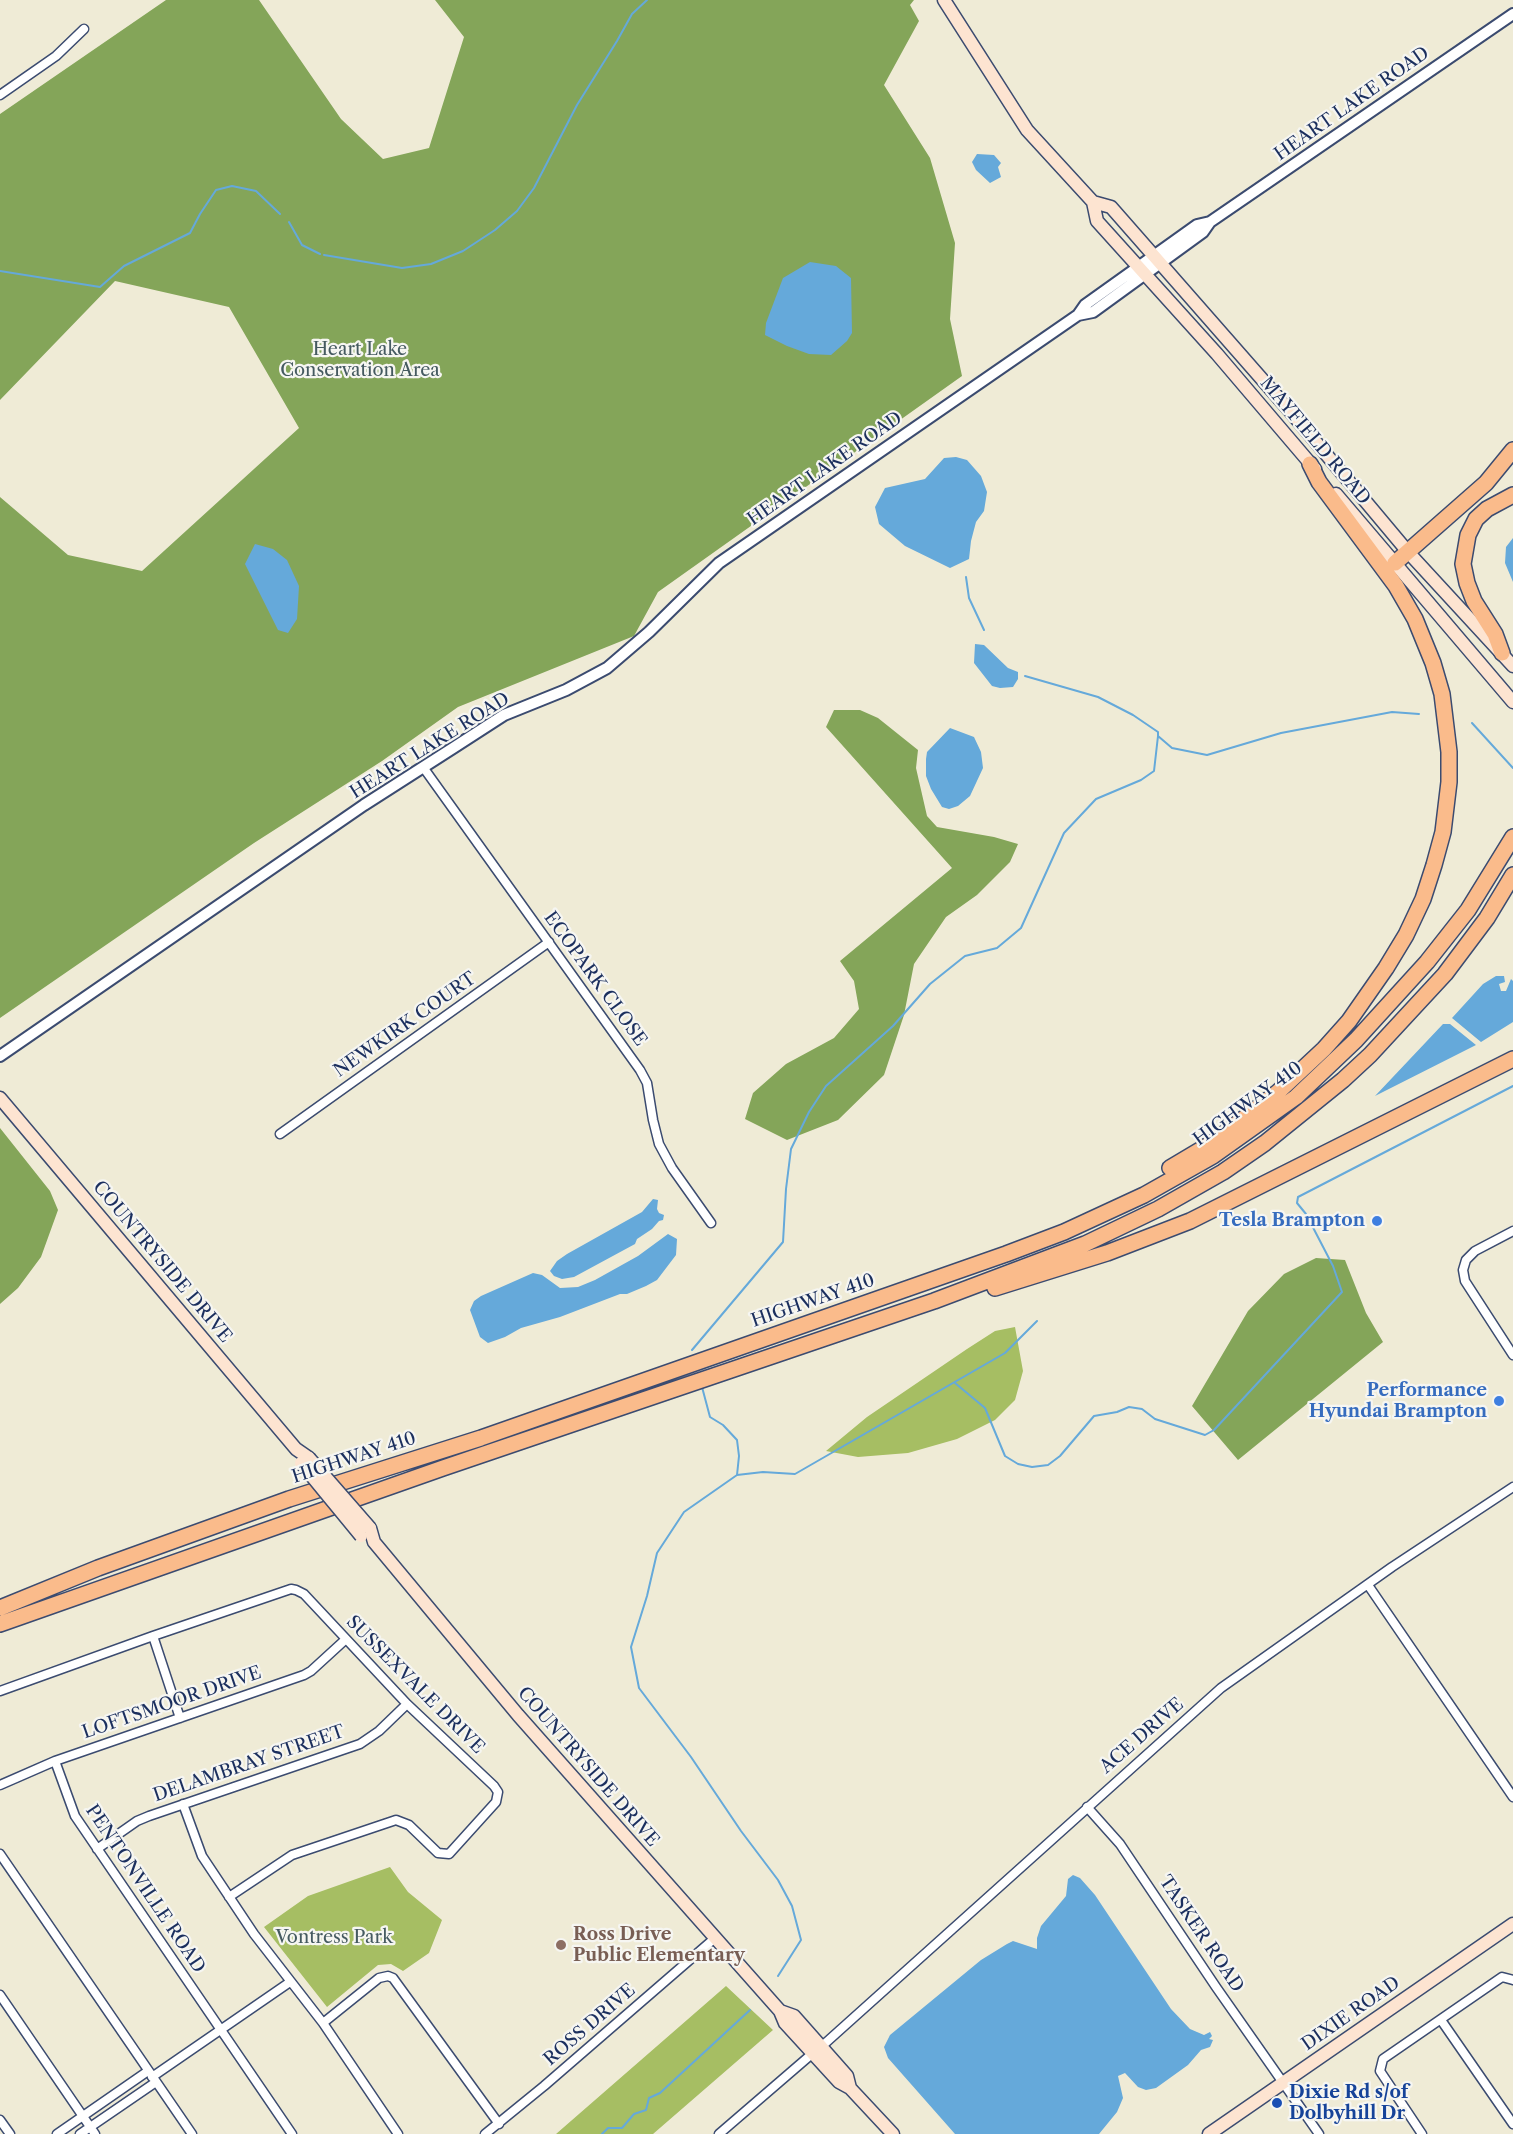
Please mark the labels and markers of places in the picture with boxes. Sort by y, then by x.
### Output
place label: Tesla Brampton [1219,1210,1365,1232]
marker: Tesla Brampton [1370,1214,1384,1228]
place label: Performance Hyundai Brampton [1309,1380,1487,1422]
marker: Performance Hyundai Brampton [1492,1394,1506,1408]
place label: Ross Drive Public Elementary [573,1924,745,1966]
marker: Ross Drive Public Elementary [554,1938,568,1952]
place label: Dixie Rd s/of Dolbyhill Dr [1289,2082,1408,2124]
marker: Dixie Rd s/of Dolbyhill Dr [1270,2096,1284,2110]

